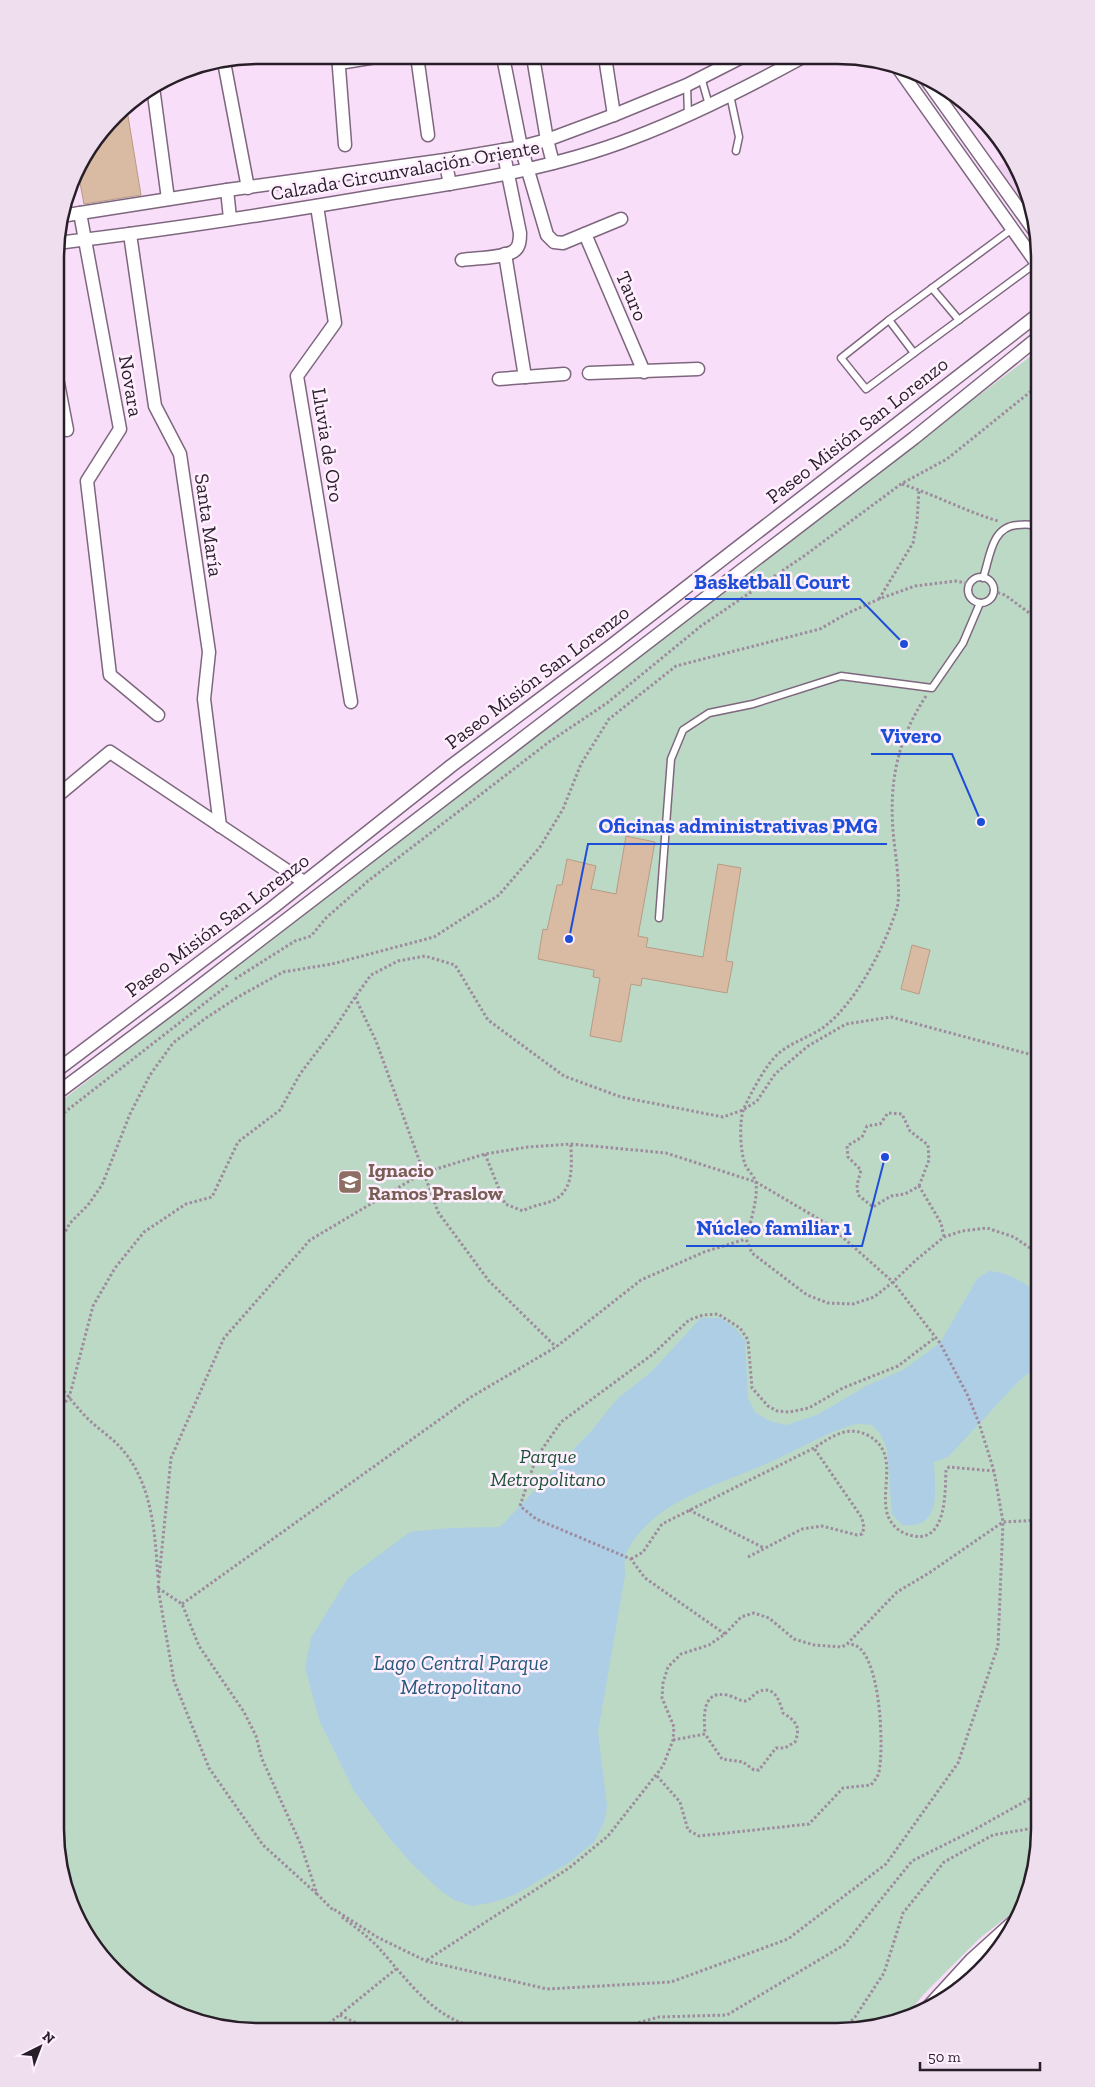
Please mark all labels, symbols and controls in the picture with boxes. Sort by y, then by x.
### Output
street label: Calzada Circunvalación Oriente [269,135,541,205]
street label: Tauro [611,268,653,324]
street label: Paseo Misión San Lorenzo [761,352,953,508]
street label: Novara [114,353,148,419]
street label: Lluvia de Oro [307,386,349,504]
street label: Santa María [190,472,228,579]
callout: Basketball Court [685,563,860,599]
text: Basketball Court [694,569,851,594]
street label: Paseo Misión San Lorenzo [440,600,634,754]
callout: Vivero [871,718,952,754]
text: Vivero [881,723,941,748]
callout: Oficinas administrativas PMG [588,808,887,844]
text: Oficinas administrativas PMG [598,813,878,838]
street label: Paseo Misión San Lorenzo [120,848,314,1002]
place label: Ignacio Ramos Praslow [368,1158,504,1205]
school or university icon: Ignacio Ramos Praslow [337,1169,363,1195]
callout: Núcleo familiar 1 [686,1210,862,1246]
text: Núcleo familiar 1 [696,1215,852,1240]
park label: Parque Metropolitano [490,1444,606,1491]
water label: Lago Central Parque Metropolitano [374,1650,549,1699]
north arrow [15,2022,65,2072]
text: N [39,2028,58,2048]
scale bar [920,2040,1040,2072]
text: 50 m [928,2048,961,2066]

